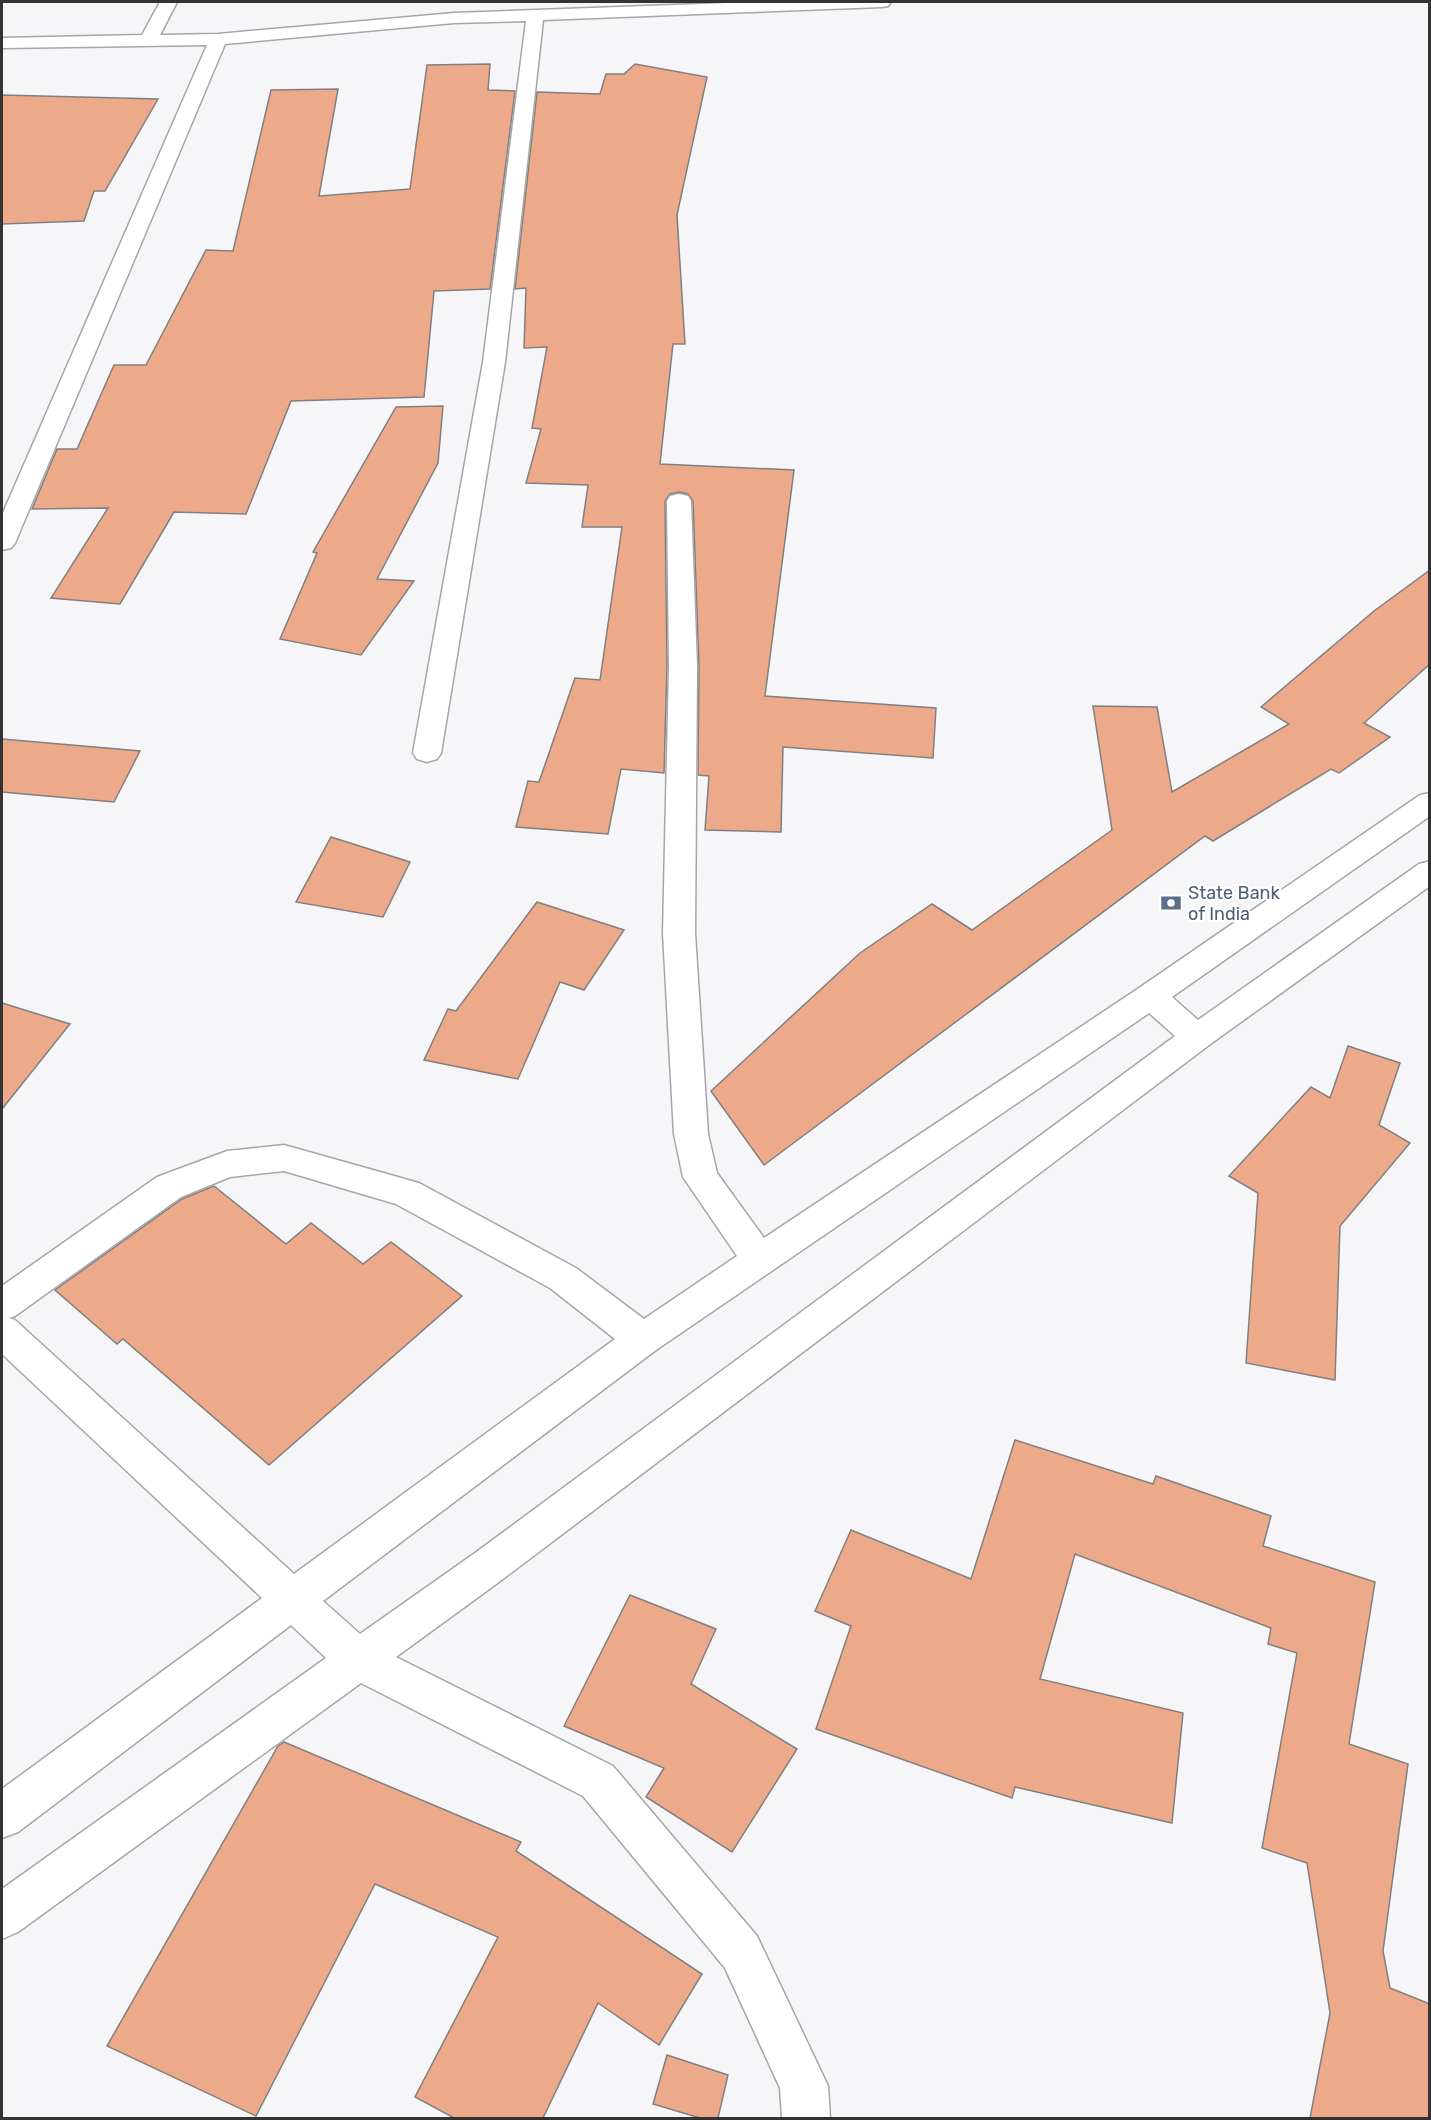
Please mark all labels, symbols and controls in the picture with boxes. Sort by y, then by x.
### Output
place label: State Bank of India [1188,882,1280,925]
bank icon: State Bank of India [1159,891,1183,915]

